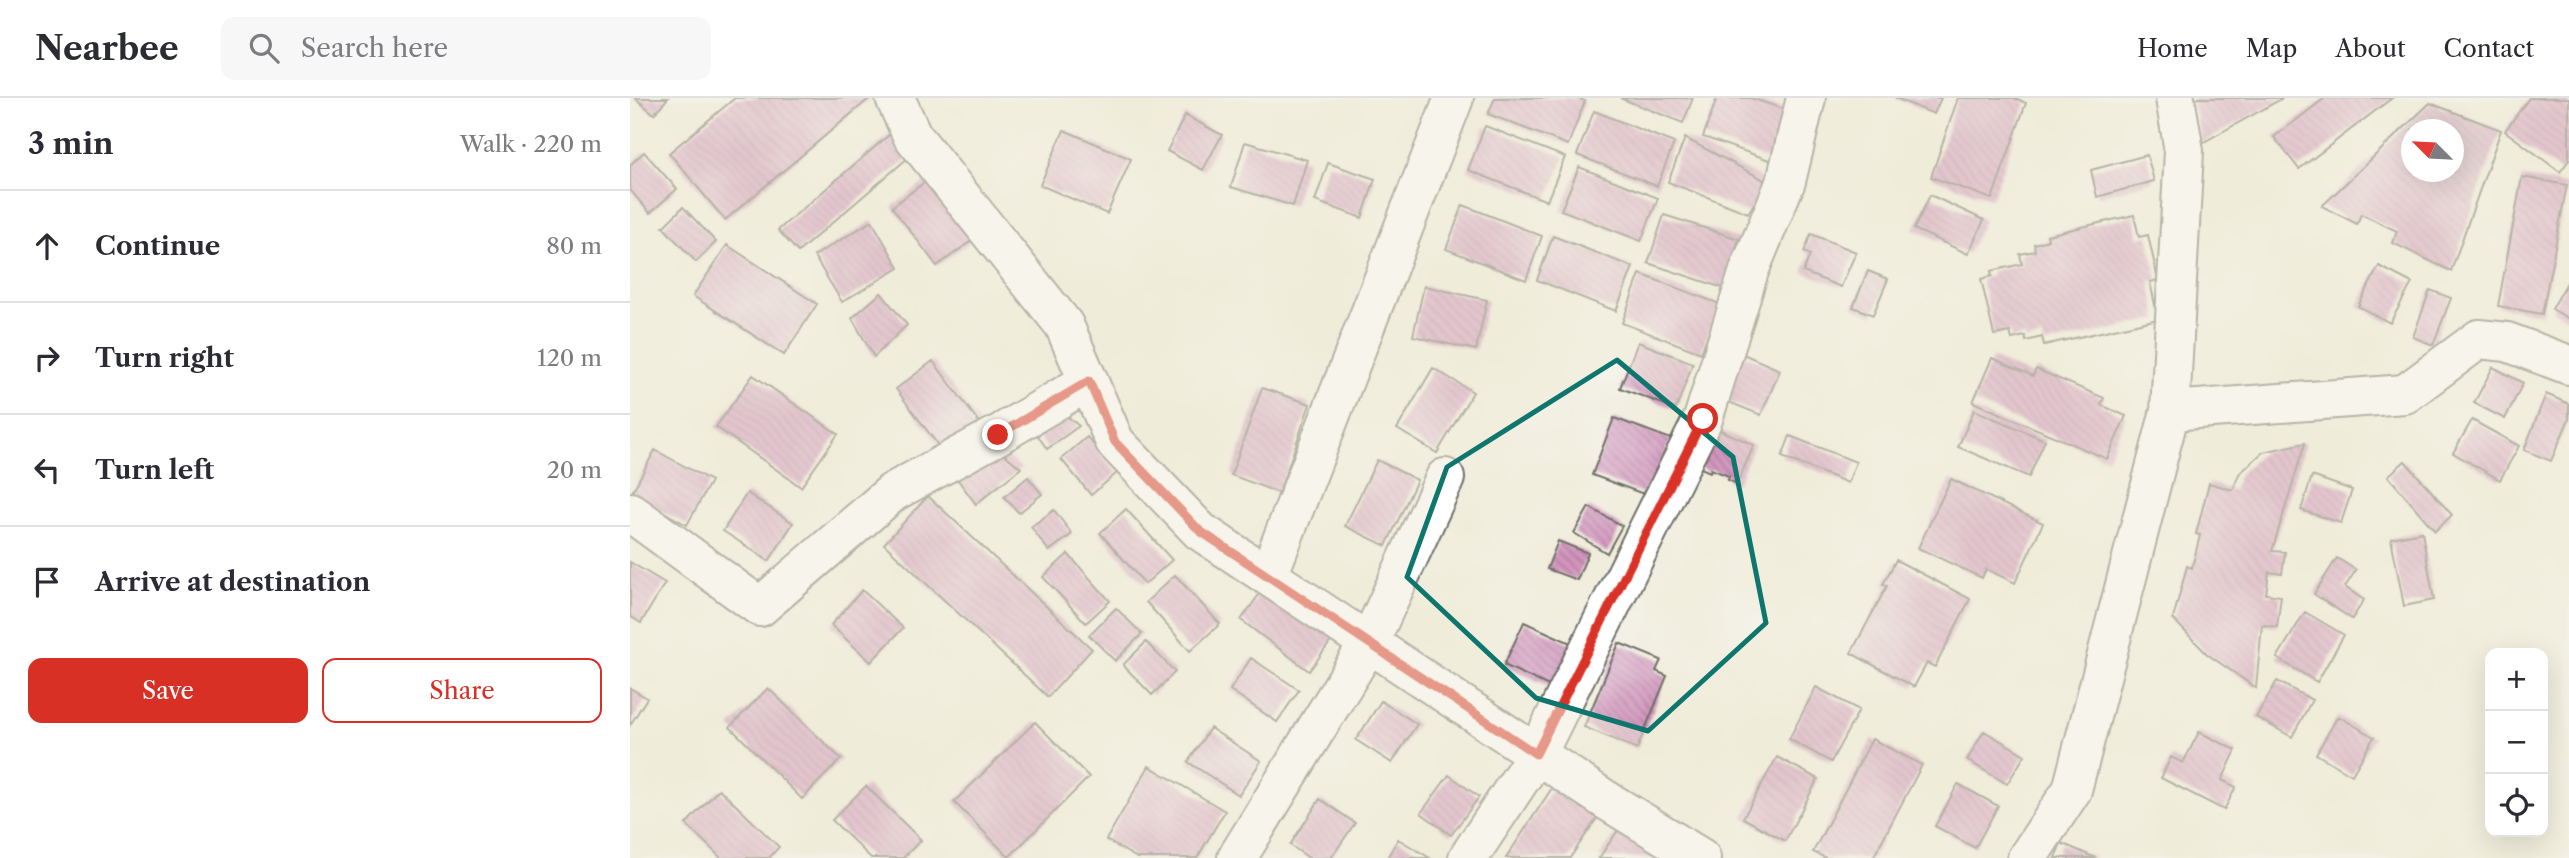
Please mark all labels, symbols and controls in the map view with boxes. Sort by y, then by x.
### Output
search box [221,17,711,80]
text: Nearbee [35,28,179,69]
icon: search [245,29,283,67]
text: Search here [301,32,448,64]
text: Home [2137,34,2208,63]
text: Map [2246,34,2297,63]
text: About [2335,34,2406,63]
text: Contact [2444,34,2534,63]
north arrow [2401,119,2464,182]
text: 3 min [28,125,114,162]
text: Walk · 220 m [460,130,602,158]
icon: ahead [28,227,66,265]
text: Continue [95,230,220,262]
text: 80 m [546,232,602,260]
icon: right [28,339,66,377]
text: Turn right [95,342,234,374]
text: 120 m [537,344,602,372]
route start [1687,403,1718,434]
route end [982,419,1013,450]
icon: left [28,451,66,489]
text: Turn left [95,454,214,486]
text: 20 m [547,456,602,484]
icon: arrive [28,563,66,601]
text: Arrive at destination [95,566,370,598]
map controls [2485,648,2548,837]
button: + [2485,648,2548,711]
button: Save [28,658,308,723]
button: Share [322,658,602,723]
button: − [2485,711,2548,774]
button: locate [2485,774,2548,837]

